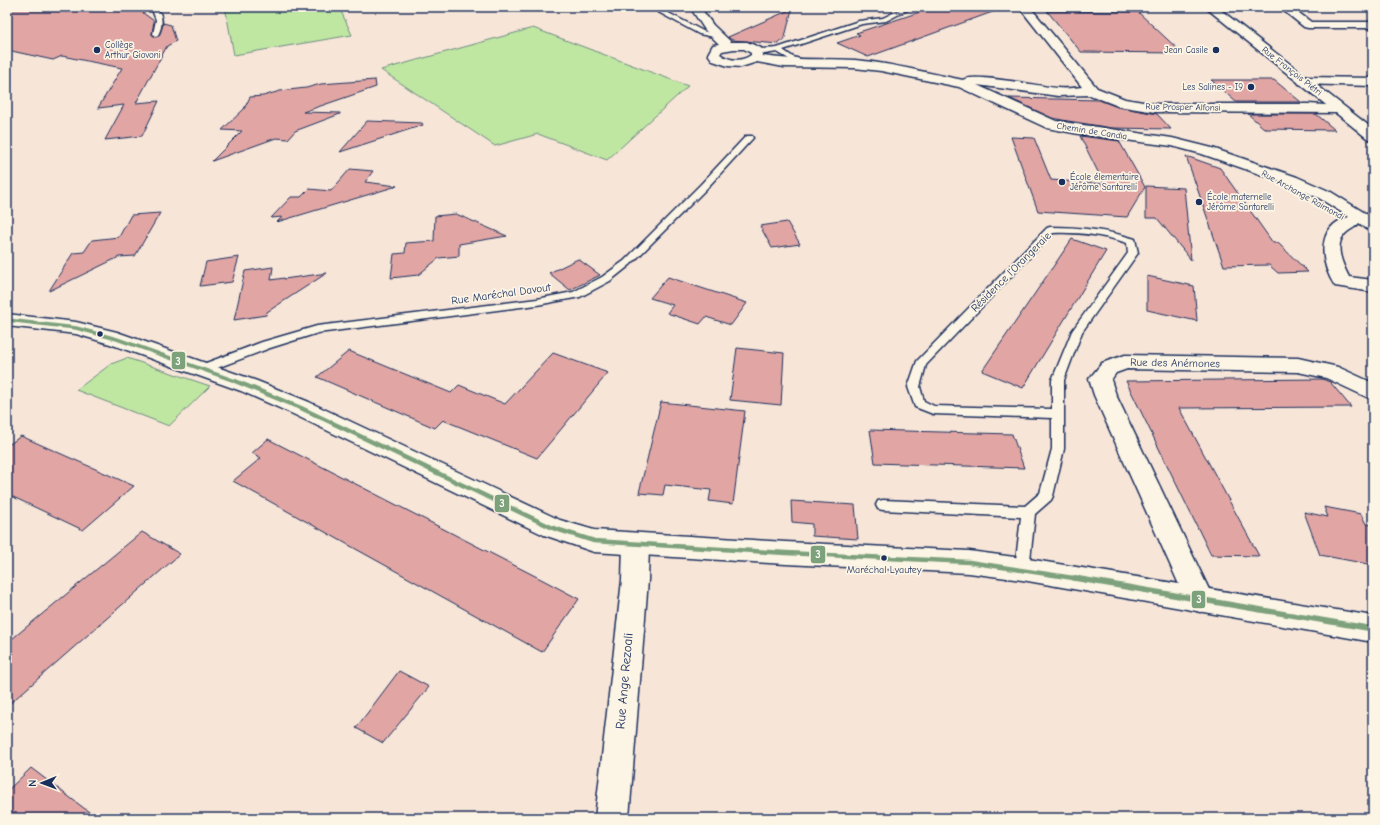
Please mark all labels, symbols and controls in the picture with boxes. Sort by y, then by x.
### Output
place label: Collège Arthur Giovoni [105,40,161,60]
street label: Rue François Piétri [1260,44,1324,98]
marker: Collège Arthur Giovoni [92,45,102,55]
place label: Jean Casile [1164,45,1208,55]
marker: Jean Casile [1211,45,1221,55]
place label: Les Salines - I9 [1183,82,1243,92]
marker: Les Salines - I9 [1246,82,1256,92]
street label: Rue Prosper Alfonsi [1145,101,1221,113]
street label: Chemin de Candia [1056,120,1128,142]
street label: Rue Archange Raimondi [1260,168,1346,222]
place label: École élementaire Jérôme Santarelli [1070,171,1139,192]
marker: École élementaire Jérôme Santarelli [1057,177,1067,187]
place label: École maternelle Jérôme Santarelli [1207,191,1274,212]
marker: École maternelle Jérôme Santarelli [1194,197,1204,207]
street label: Résidence l'Orangeraie [968,229,1054,315]
street label: Rue Maréchal Davout [450,280,552,307]
unlabelled marker [95,329,105,339]
line badge: 3 [171,351,186,370]
text: 3 [175,355,181,368]
street label: Rue des Anémones [1130,356,1221,370]
line badge: 3 [494,494,510,513]
text: 3 [499,497,505,510]
line badge: 3 [810,545,826,564]
text: 3 [815,548,821,561]
marker: Maréchal Lyautey [879,553,889,563]
place label: Maréchal Lyautey [847,564,922,576]
line badge: 3 [1191,590,1206,609]
text: 3 [1196,593,1202,606]
street label: Rue Ange Rezoali [612,632,636,730]
north arrow [22,763,62,803]
text: N [26,779,39,787]

